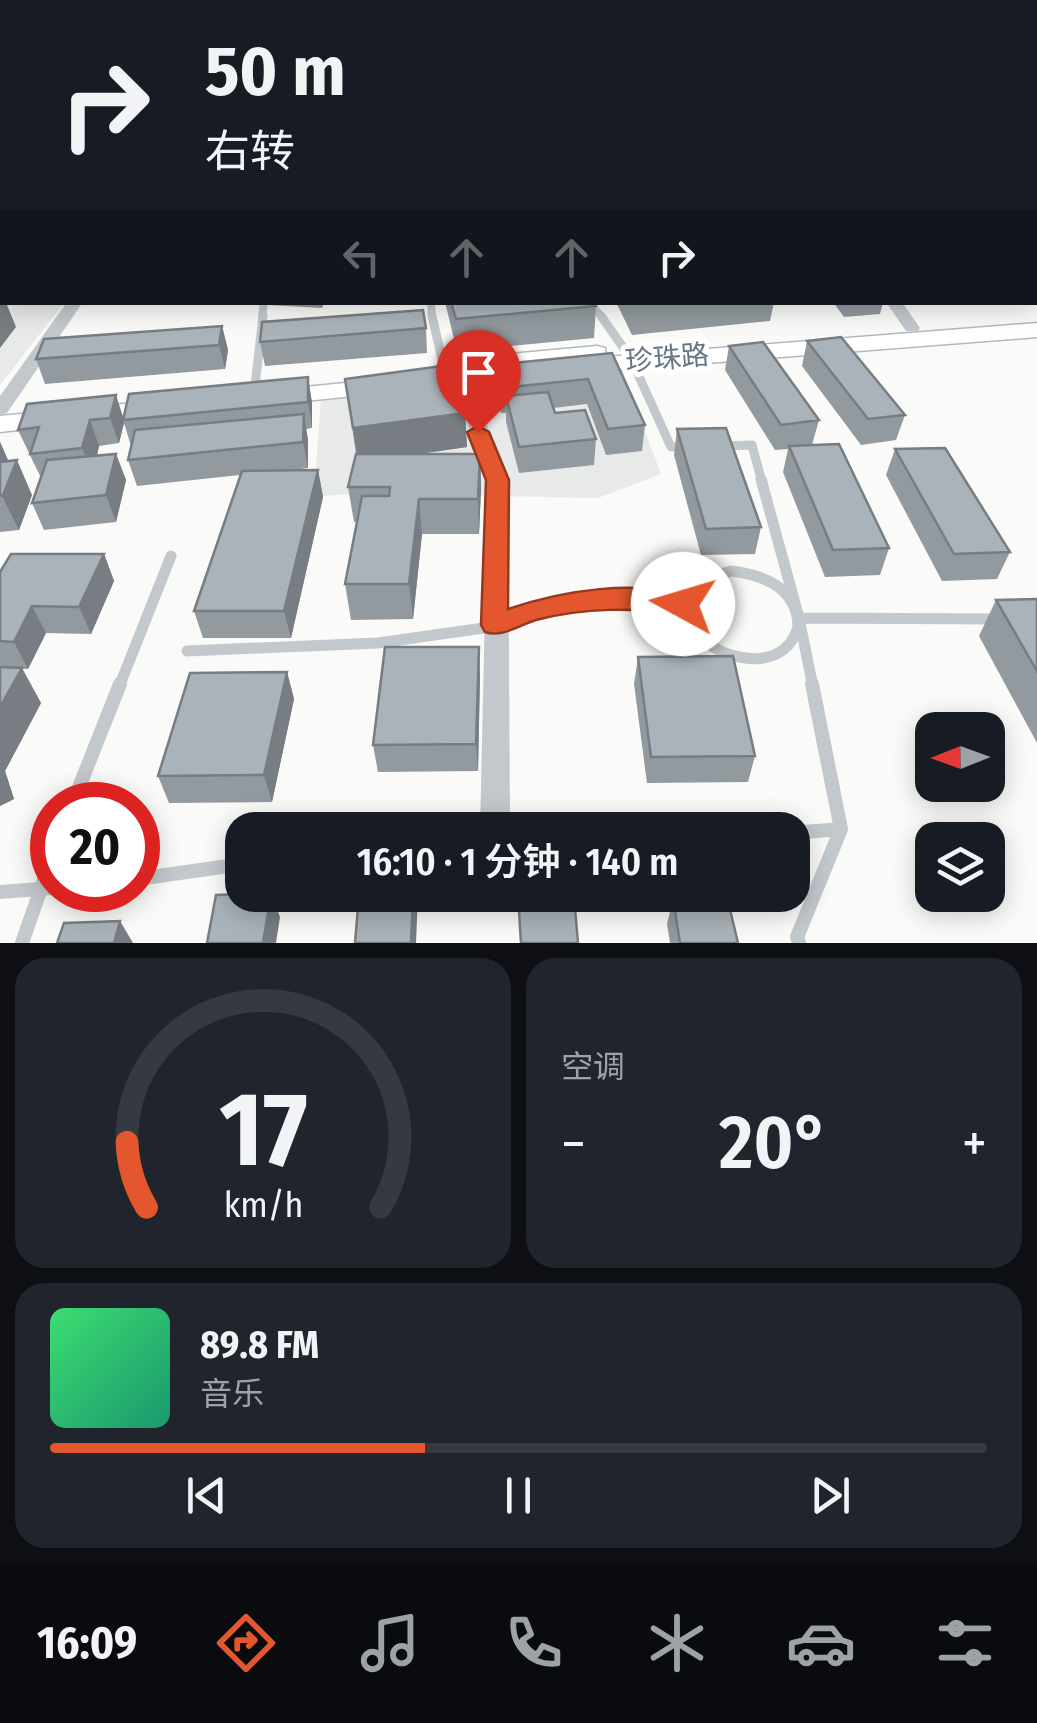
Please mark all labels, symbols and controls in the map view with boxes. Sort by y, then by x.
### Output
text: 50 m [205,30,346,114]
icon: right [40,40,170,170]
text: 右转 [205,125,295,179]
icon: left [334,230,389,285]
icon: ahead [439,230,494,285]
icon: ahead [544,230,599,285]
icon: right [649,230,704,285]
pin [436,330,521,433]
street label: 珍珠路 [624,338,710,378]
icon: arrive [451,345,506,400]
position arrow [631,552,735,656]
north arrow [915,712,1005,802]
map controls [915,712,1005,912]
speed limit sign: 20 [30,782,160,912]
button: layers [915,822,1005,912]
text: 16:10 · 1 分钟 · 140 m [357,839,678,885]
text: 空调 [561,1048,625,1086]
text: 17 [219,1068,307,1193]
text: 20° [719,1098,829,1188]
text: − [561,1111,586,1177]
text: + [962,1111,987,1177]
text: km/h [223,1184,303,1226]
text: 89.8 FM [200,1322,319,1368]
text: 音乐 [200,1375,264,1413]
icon: previous [179,1468,234,1523]
icon: pause [491,1468,546,1523]
icon: next [803,1468,858,1523]
icon: directions [211,1608,281,1678]
icon: music [355,1608,425,1678]
icon: phone [499,1608,569,1678]
icon: climate [642,1608,712,1678]
icon: car [786,1608,856,1678]
icon: filters [930,1608,1000,1678]
text: 16:09 [37,1616,137,1670]

